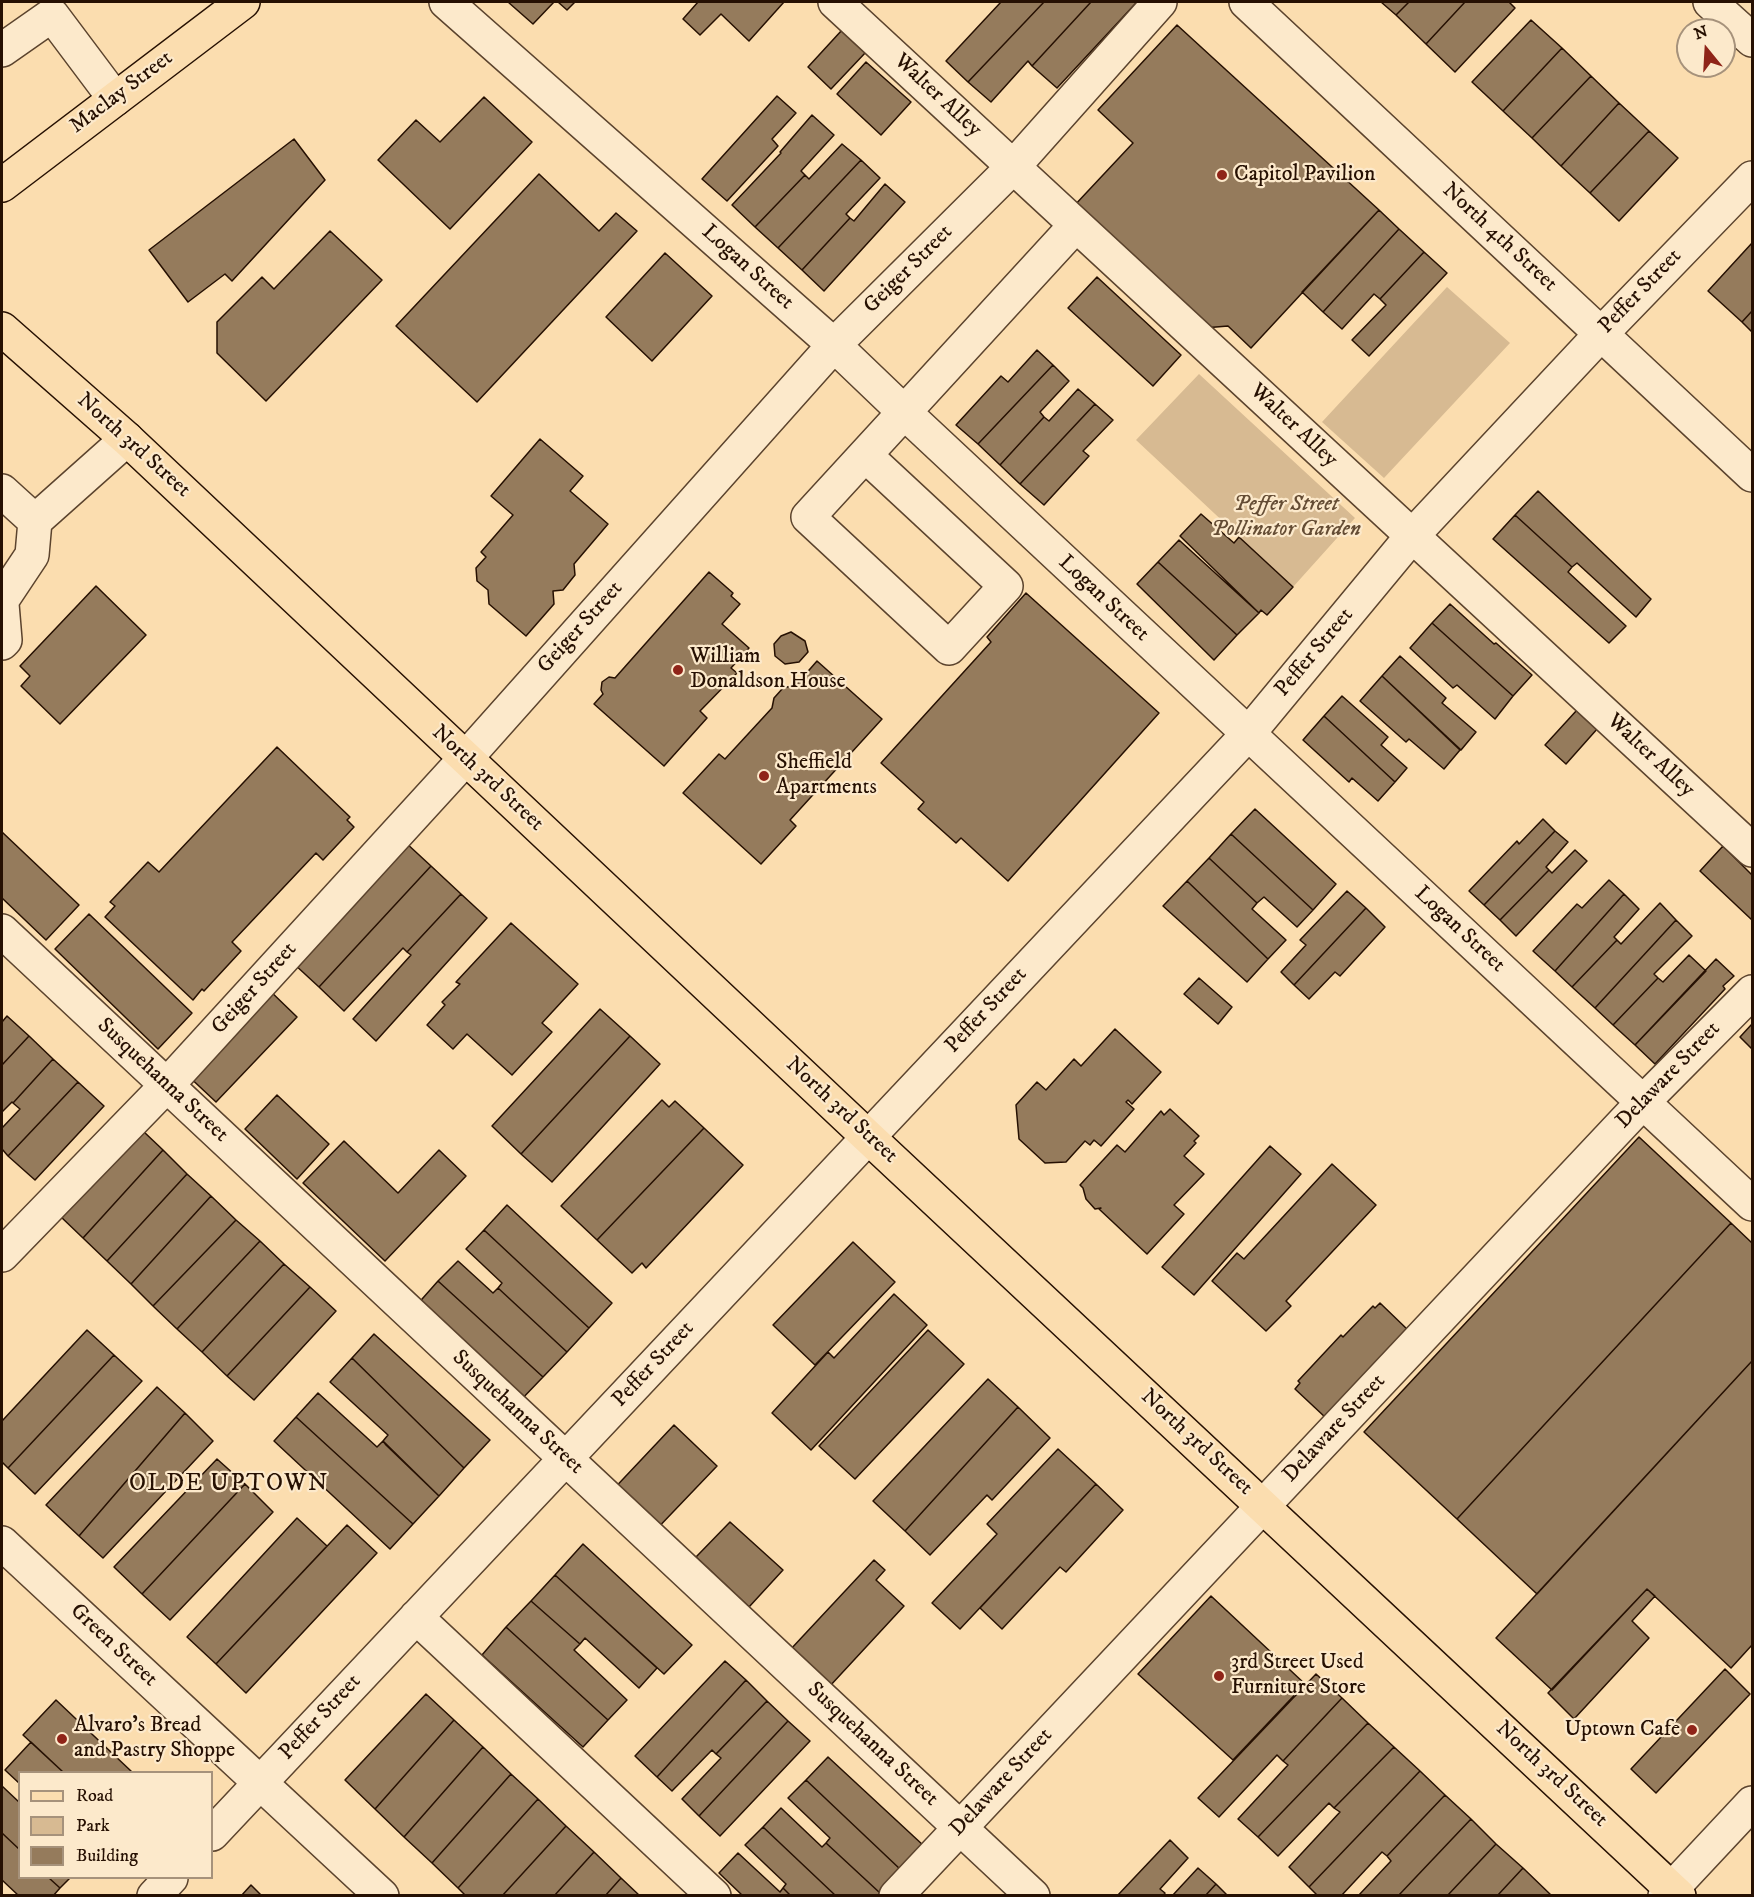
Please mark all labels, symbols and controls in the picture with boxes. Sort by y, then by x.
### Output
north arrow [1676,18,1736,78]
text: N [1692,21,1710,44]
street label: Maclay Street [65,46,179,140]
street label: Walter Alley [888,49,986,143]
place label: Capitol Pavilion [1234,162,1375,188]
marker: Capitol Pavilion [1215,168,1229,182]
street label: North 4th Street [1436,178,1562,298]
street label: Logan Street [695,220,799,316]
street label: Geiger Street [859,220,959,320]
street label: Peffer Street [1594,244,1688,340]
street label: Walter Alley [1244,379,1342,473]
street label: North 3rd Street [71,388,195,504]
park label: Peffer Street Pollinator Garden [1211,492,1361,544]
street label: Logan Street [1052,550,1154,648]
street label: Geiger Street [533,576,629,680]
street label: Peffer Street [1270,603,1360,703]
place label: William Donaldson House [690,644,846,696]
marker: William Donaldson House [671,663,685,677]
street label: Walter Alley [1601,709,1699,803]
street label: North 3rd Street [425,720,549,838]
place label: Sheffield Apartments [776,750,877,802]
marker: Sheffield Apartments [757,769,771,783]
street label: Logan Street [1408,881,1510,979]
street label: Geiger Street [207,937,303,1041]
street label: Peffer Street [941,963,1033,1059]
street label: Susquehanna Street [91,1013,233,1149]
street label: Delaware Street [1611,1017,1727,1135]
street label: North 3rd Street [779,1052,903,1170]
street label: Peffer Street [608,1317,700,1413]
street label: Susquehanna Street [446,1345,588,1481]
street label: Delaware Street [1278,1369,1392,1489]
street label: North 3rd Street [1134,1384,1258,1502]
district label: OLDE UPTOWN [129,1471,329,1499]
street label: Green Street [64,1599,162,1693]
place label: 3rd Street Used Furniture Store [1231,1650,1366,1702]
marker: 3rd Street Used Furniture Store [1212,1669,1226,1683]
street label: Peffer Street [275,1670,367,1766]
street label: Susquehanna Street [801,1677,943,1813]
place label: Alvaro's Bread and Pastry Shoppe [74,1713,235,1765]
street label: North 3rd Street [1489,1716,1613,1834]
place label: Uptown Cafe [1564,1717,1680,1743]
street label: Delaware Street [945,1723,1059,1843]
marker: Uptown Cafe [1685,1723,1699,1737]
marker: Alvaro's Bread and Pastry Shoppe [55,1732,69,1746]
legend [18,1771,213,1879]
text: Road [76,1785,113,1807]
text: Park [76,1815,110,1837]
text: Building [76,1845,138,1867]

